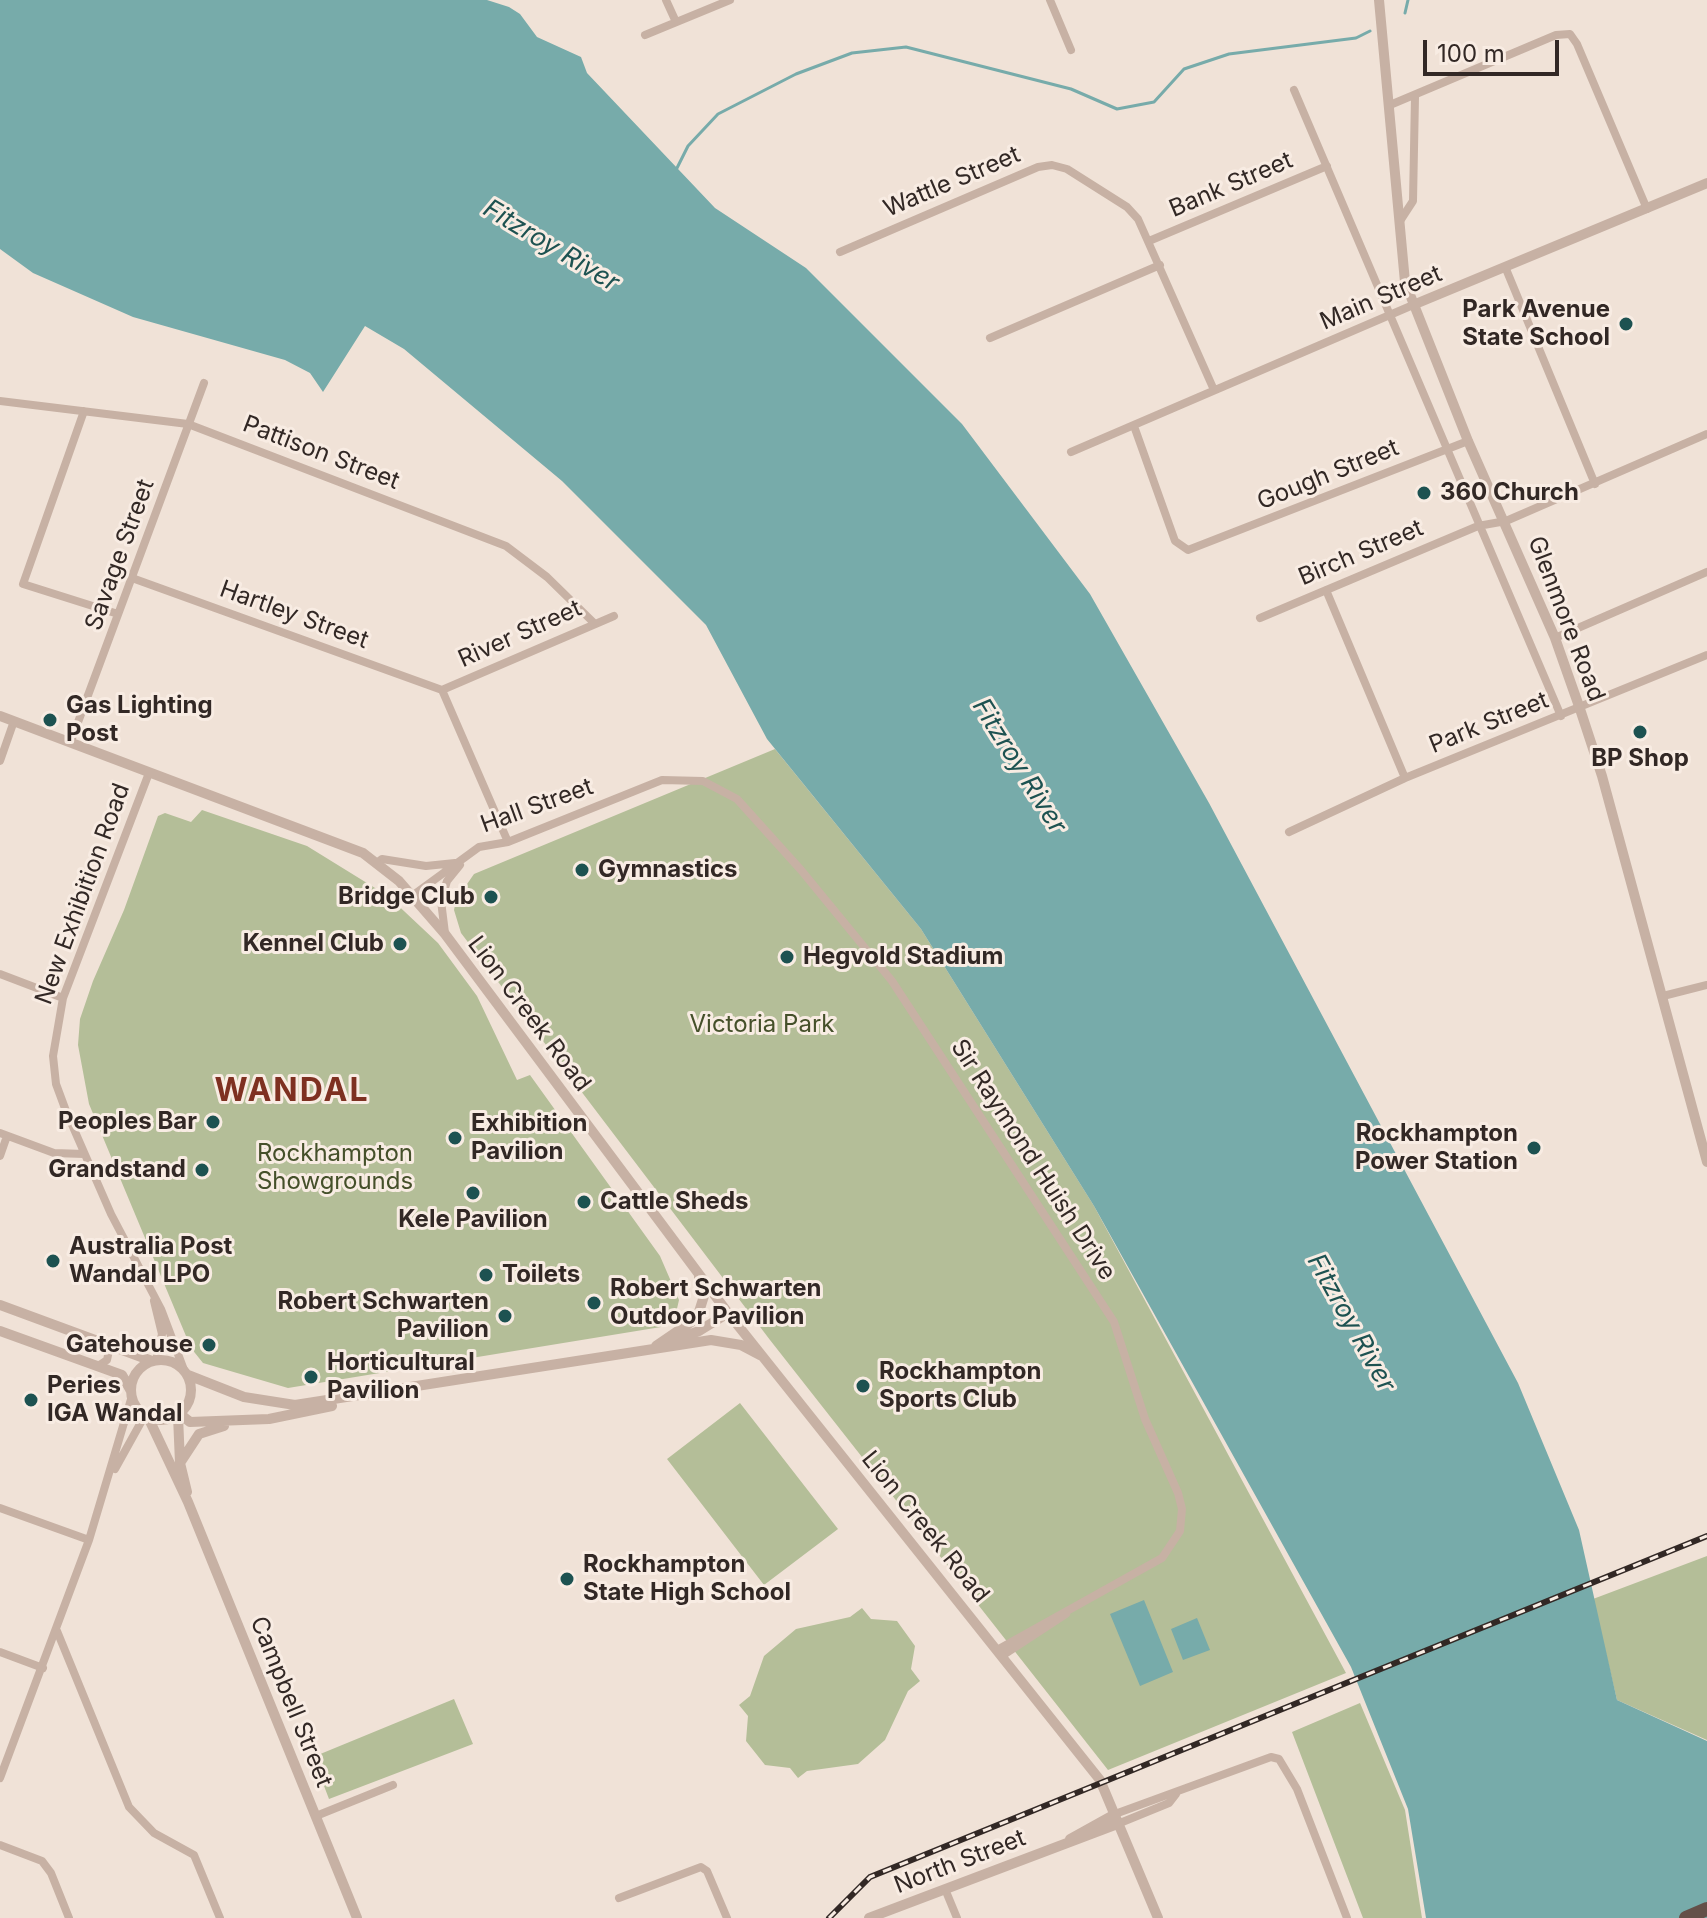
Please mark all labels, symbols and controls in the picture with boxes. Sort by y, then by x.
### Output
scale bar [1427,24,1563,74]
text: 100 m [1437,39,1505,68]
street label: Wattle Street [879,140,1025,224]
street label: Bank Street [1165,146,1297,224]
water label: Fitzroy River [477,193,625,299]
street label: Main Street [1316,259,1446,337]
place label: Park Avenue State School [1462,296,1610,352]
marker: Park Avenue State School [1617,315,1635,333]
street label: Pattison Street [239,410,403,496]
street label: Gough Street [1253,434,1403,516]
street label: Savage Street [79,476,161,634]
place label: 360 Church [1440,479,1579,507]
marker: 360 Church [1415,484,1433,502]
street label: Birch Street [1294,514,1428,592]
street label: Glenmore Road [1521,532,1611,706]
street label: Hartley Street [216,575,372,655]
street label: River Street [454,594,586,674]
street label: Park Street [1425,686,1553,760]
place label: Gas Lighting Post [66,692,213,748]
water label: Fitzroy River [965,693,1073,839]
marker: Gas Lighting Post [41,711,59,729]
marker: BP Shop [1631,723,1649,741]
place label: BP Shop [1591,745,1689,773]
street label: Hall Street [477,772,597,840]
street label: New Exhibition Road [30,780,136,1008]
place label: Gymnastics [598,856,738,884]
marker: Gymnastics [573,861,591,879]
place label: Bridge Club [338,883,475,911]
marker: Bridge Club [482,888,500,906]
place label: Kennel Club [243,930,384,958]
street label: Lion Creek Road [461,931,597,1097]
marker: Kennel Club [391,935,409,953]
place label: Hegvold Stadium [803,943,1003,971]
marker: Hegvold Stadium [778,948,796,966]
park label: Victoria Park [690,1011,834,1039]
street label: Sir Raymond Huish Drive [944,1034,1122,1286]
district label: WANDAL [215,1072,369,1110]
place label: Peoples Bar [58,1108,197,1136]
place label: Exhibition Pavilion [471,1110,588,1166]
marker: Peoples Bar [204,1113,222,1131]
place label: Rockhampton Power Station [1355,1120,1518,1176]
marker: Exhibition Pavilion [446,1129,464,1147]
marker: Rockhampton Power Station [1525,1139,1543,1157]
park label: Rockhampton Showgrounds [257,1140,413,1196]
place label: Grandstand [48,1156,186,1184]
marker: Grandstand [193,1161,211,1179]
marker: Kele Pavilion [464,1184,482,1202]
place label: Cattle Sheds [600,1188,748,1216]
marker: Cattle Sheds [575,1193,593,1211]
place label: Kele Pavilion [398,1206,548,1234]
place label: Australia Post Wandal LPO [69,1233,232,1289]
water label: Fitzroy River [1300,1249,1402,1397]
marker: Australia Post Wandal LPO [44,1252,62,1270]
place label: Toilets [502,1261,580,1289]
marker: Toilets [477,1266,495,1284]
place label: Robert Schwarten Outdoor Pavilion [610,1275,821,1331]
place label: Robert Schwarten Pavilion [278,1288,489,1344]
marker: Robert Schwarten Outdoor Pavilion [585,1294,603,1312]
marker: Robert Schwarten Pavilion [496,1307,514,1325]
place label: Gatehouse [66,1331,193,1359]
marker: Gatehouse [200,1336,218,1354]
place label: Horticultural Pavilion [327,1349,475,1405]
place label: Rockhampton Sports Club [879,1358,1041,1414]
marker: Horticultural Pavilion [302,1368,320,1386]
place label: Peries IGA Wandal [47,1372,183,1428]
marker: Rockhampton Sports Club [854,1377,872,1395]
marker: Peries IGA Wandal [22,1391,40,1409]
street label: Lion Creek Road [855,1445,995,1609]
place label: Rockhampton State High School [583,1551,791,1607]
marker: Rockhampton State High School [558,1570,576,1588]
street label: Campbell Street [244,1612,338,1792]
street label: North Street [890,1824,1030,1900]

